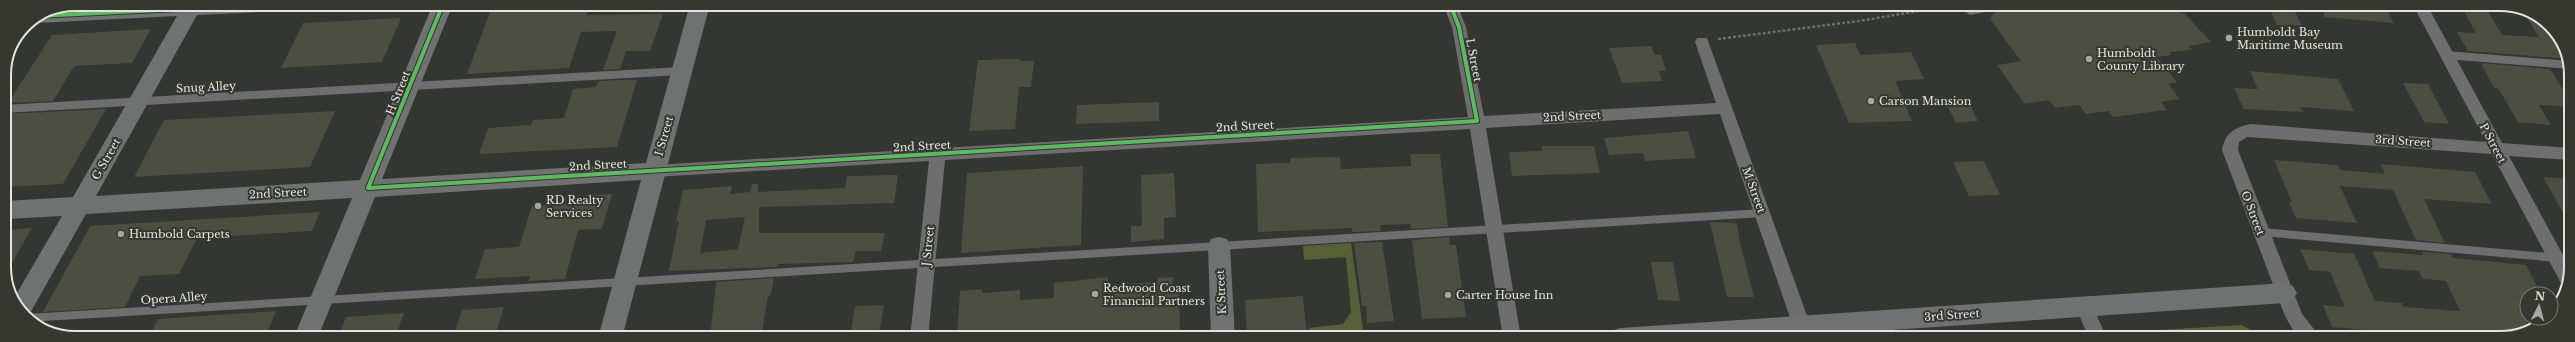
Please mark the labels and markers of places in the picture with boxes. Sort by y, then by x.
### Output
place label: Humboldt Bay Maritime Museum [2237,25,2343,52]
marker: Humboldt Bay Maritime Museum [2224,33,2234,43]
place label: Humboldt County Library [2097,46,2185,73]
marker: Humboldt County Library [2084,54,2094,64]
place label: Carson Mansion [1879,94,1972,108]
marker: Carson Mansion [1866,96,1876,106]
place label: RD Realty Services [546,193,603,220]
marker: RD Realty Services [533,201,543,211]
place label: Humbold Carpets [129,227,230,241]
marker: Humbold Carpets [116,229,126,239]
place label: Redwood Coast Financial Partners [1103,281,1205,308]
place label: Carter House Inn [1456,288,1554,302]
marker: Redwood Coast Financial Partners [1090,289,1100,299]
marker: Carter House Inn [1443,290,1453,300]

